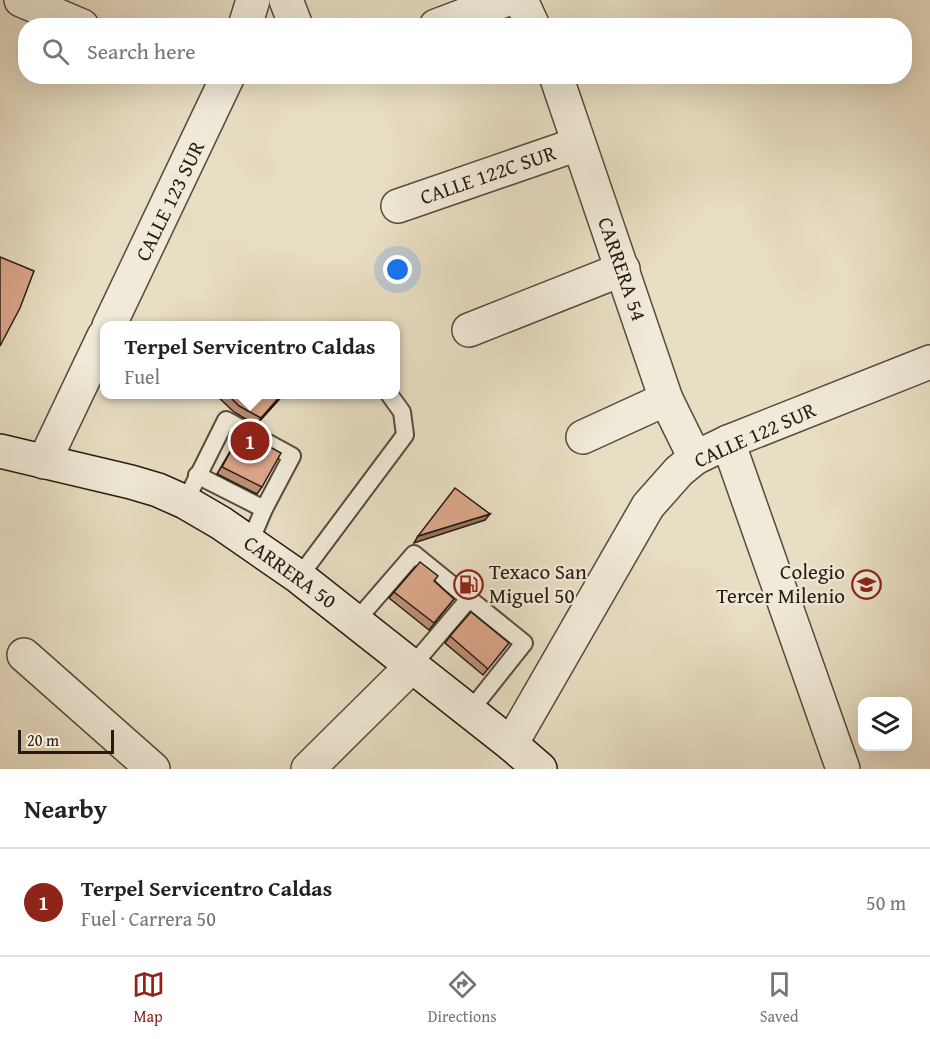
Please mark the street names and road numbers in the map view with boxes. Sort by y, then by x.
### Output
street label: CALLE 123 SUR [127,135,212,266]
street label: CALLE 122C SUR [416,136,561,212]
street label: CARRERA 54 [590,213,655,325]
street label: CALLE 122 SUR [689,393,821,475]
street label: CARRERA 50 [237,527,343,616]

